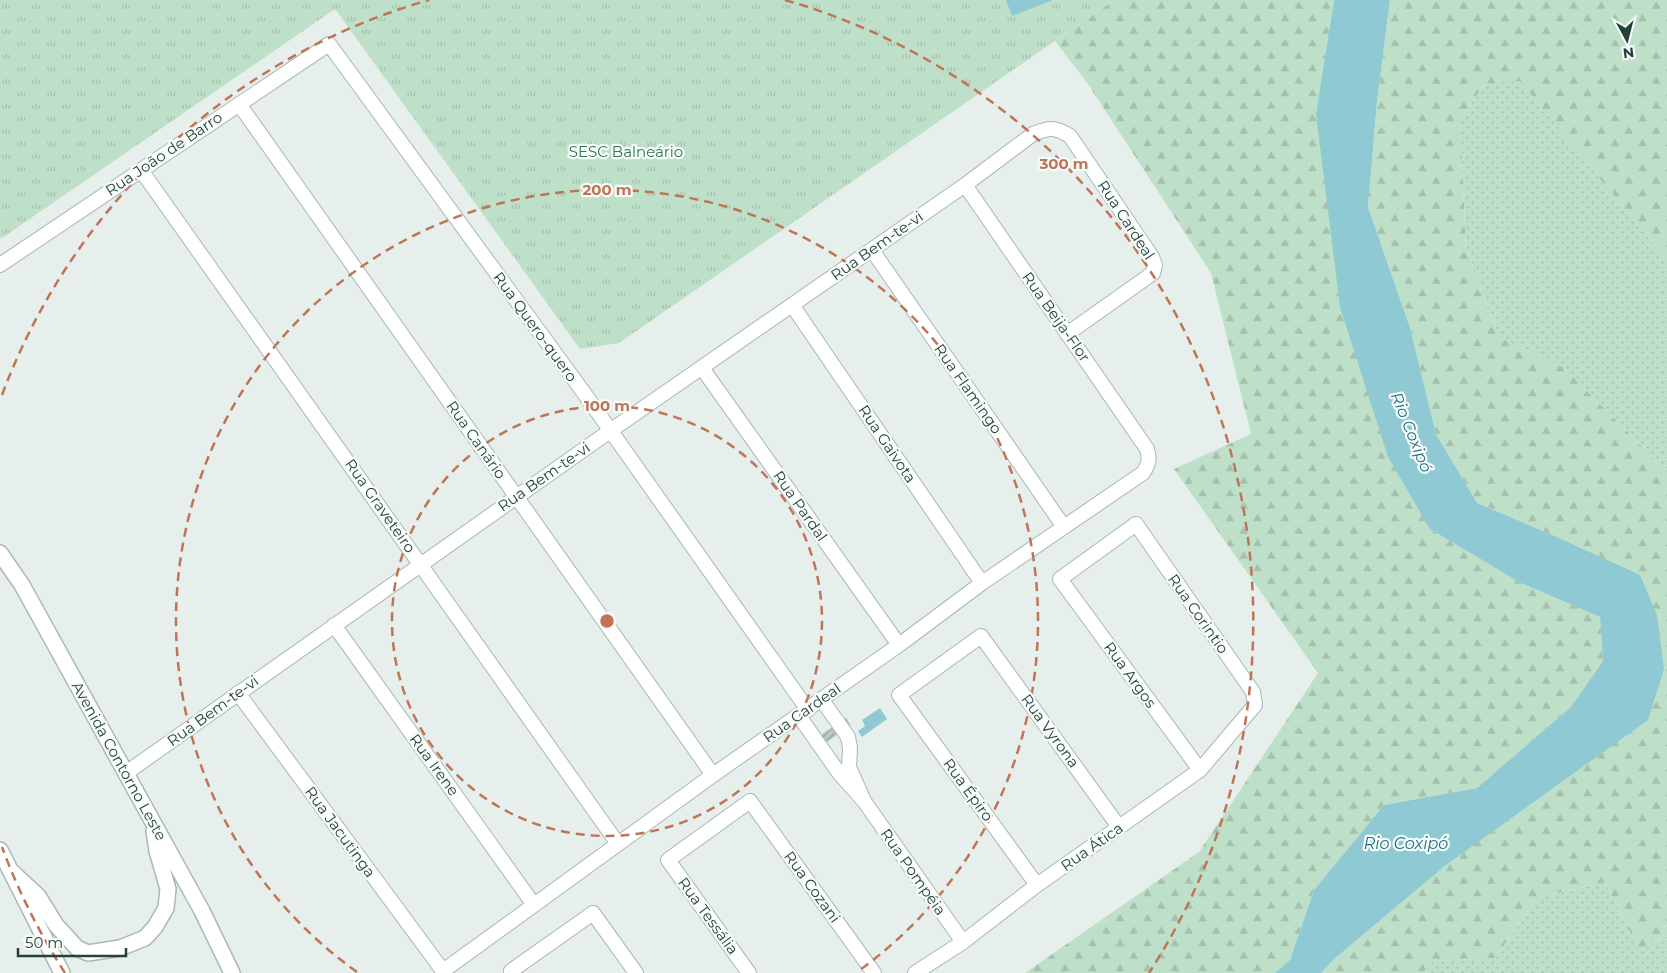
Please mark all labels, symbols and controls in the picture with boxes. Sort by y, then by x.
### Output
north arrow [1602,15,1652,65]
text: N [1622,43,1635,63]
street label: Rua João de Barro [102,107,226,200]
park label: SESC Balneário [569,142,683,161]
text: 300 m [1038,154,1089,173]
street label: Rua Cardeal [1094,176,1159,263]
text: 200 m [582,180,632,199]
street label: Rua Bem-te-vi [827,207,927,285]
street label: Rua Quero-quero [489,268,582,385]
street label: Rua Beija-Flor [1018,268,1095,365]
street label: Rua Flamingo [930,340,1007,438]
water label: Rio Coxipó [1387,389,1436,475]
text: 100 m [584,396,630,415]
street label: Rua Canário [442,397,510,483]
street label: Rua Gaivota [854,401,920,486]
street label: Rua Bem-te-vi [494,438,594,516]
street label: Rua Graveteiro [341,455,420,556]
street label: Rua Pardal [769,467,832,545]
street label: Rua Corintio [1164,570,1233,657]
centre of rings [598,612,616,630]
street label: Rua Argos [1100,638,1161,712]
street label: Rua Bem-te-vi [163,671,262,750]
street label: Avenida Contorno Leste [68,678,171,844]
street label: Rua Cardeal [759,679,844,746]
street label: Rua Vyrona [1017,690,1084,771]
street label: Rua Irene [405,730,463,800]
street label: Rua Épiro [939,755,998,825]
street label: Rua Jacutinga [301,782,380,881]
street label: Rua Ática [1057,818,1127,875]
street label: Rua Pompéia [876,825,950,919]
water label: Rio Coxipó [1364,834,1448,853]
street label: Rua Cozani [780,847,845,926]
street label: Rua Tessália [674,873,743,958]
scale bar [18,926,125,958]
text: 50 m [25,933,63,952]

